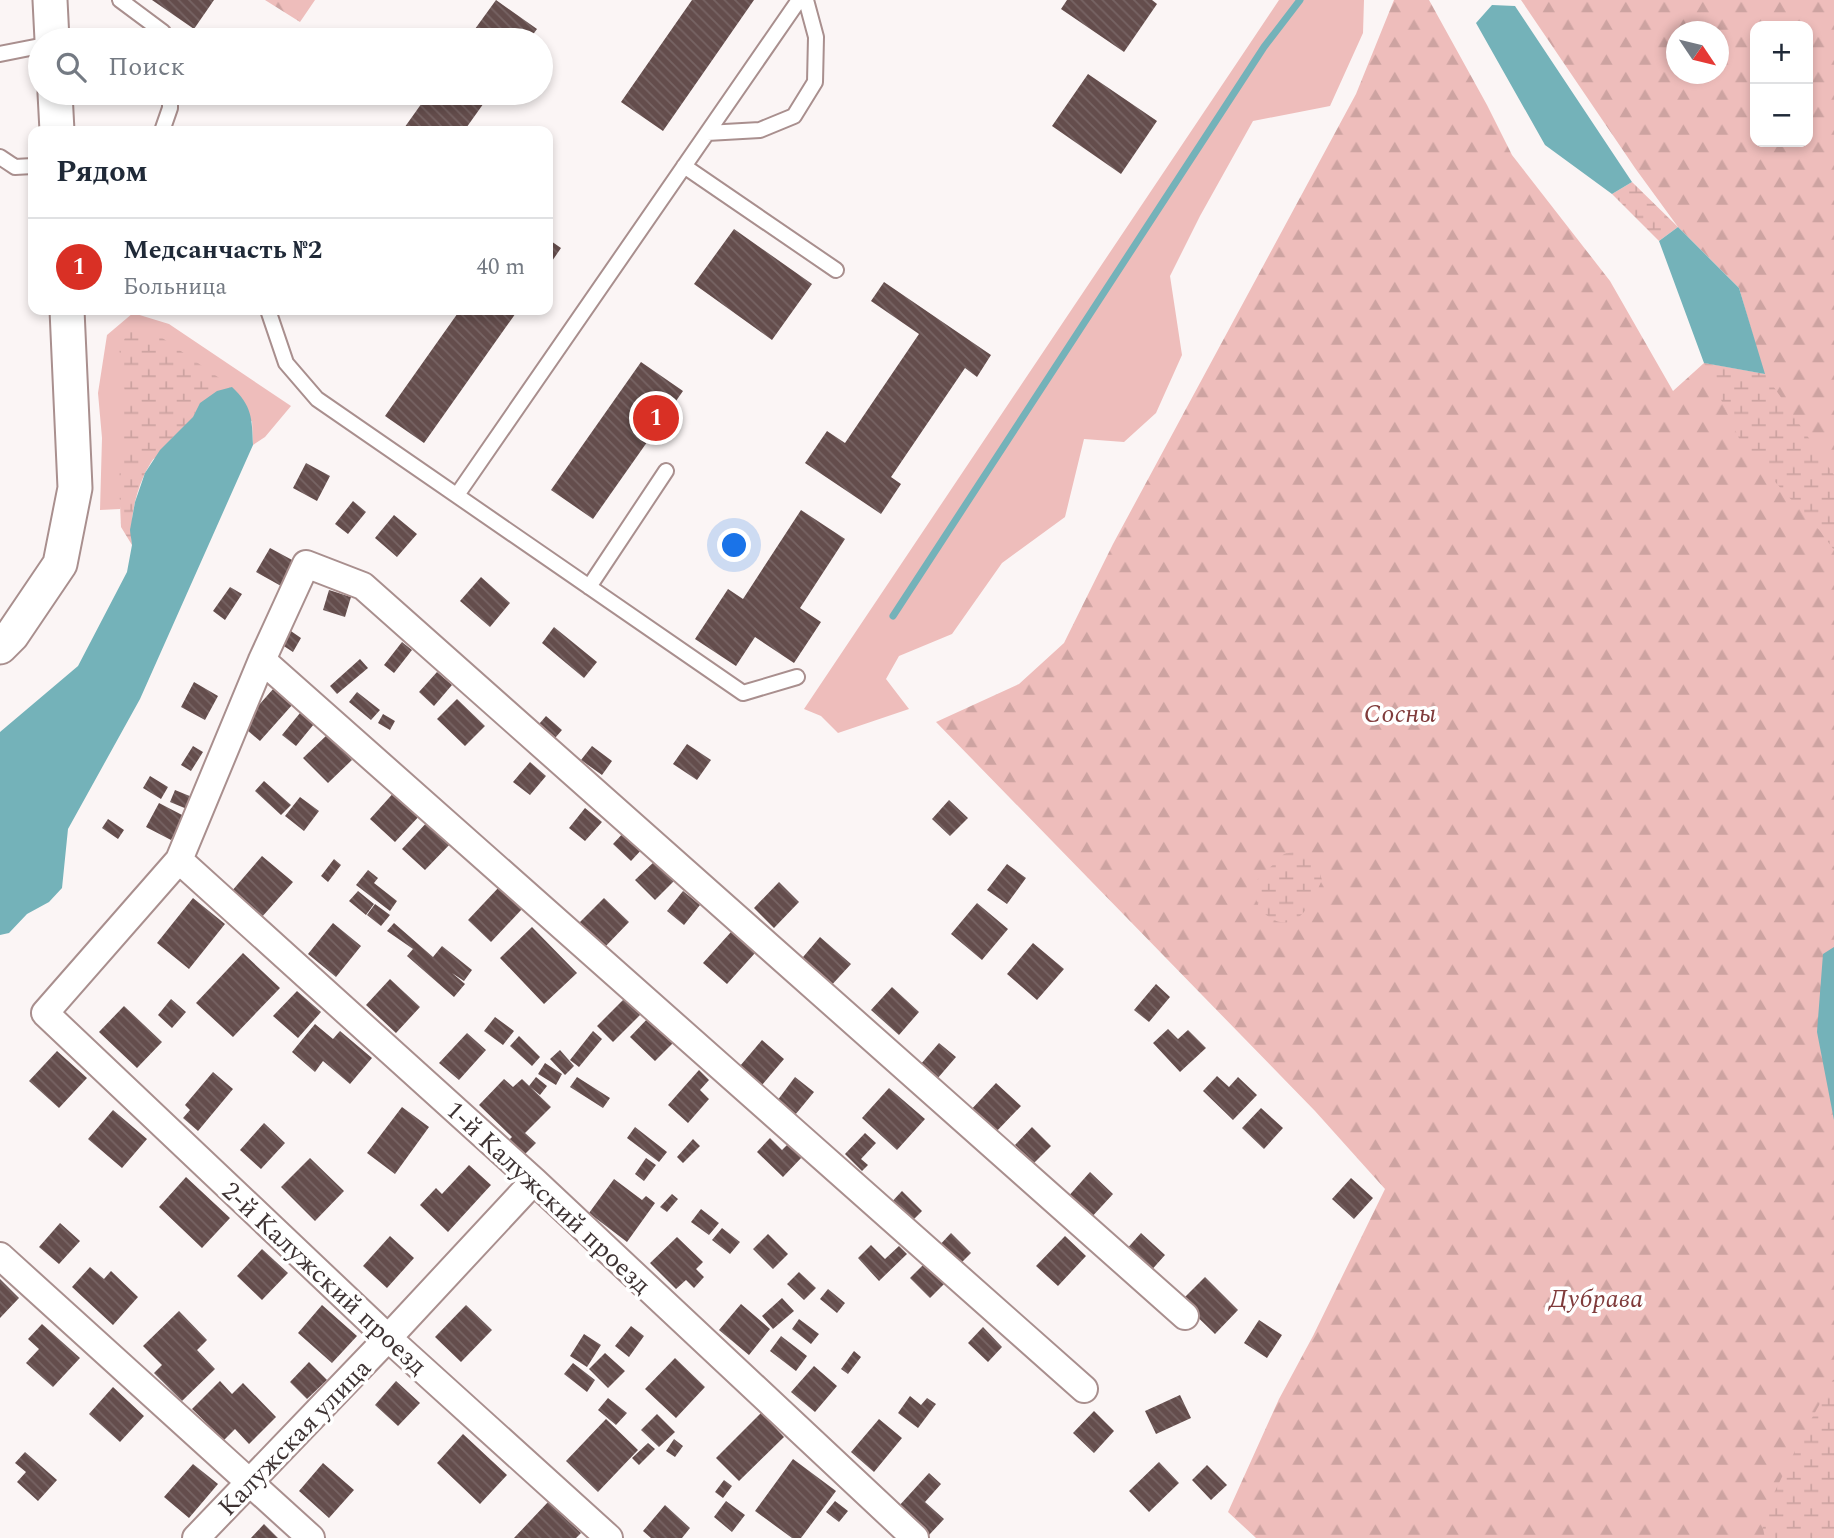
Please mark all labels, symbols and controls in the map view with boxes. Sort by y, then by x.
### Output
north arrow [1666,21,1729,84]
map controls [1750,21,1813,147]
button: + [1750,21,1813,84]
search box [28,28,553,105]
text: Поиск [108,47,185,87]
icon: search [52,48,90,86]
button: − [1750,84,1813,147]
text: Рядом [56,149,148,195]
text: Медсанчасть №2 [123,230,322,270]
text: 1 [73,250,85,285]
text: 40 m [476,250,525,285]
text: Больница [123,270,227,305]
pin: 1 [633,392,679,444]
your location [717,528,751,562]
park label: Сосны [1364,694,1437,734]
street label: 1-й Калужский проезд [436,1091,660,1304]
street label: 2-й Калужский проезд [212,1172,436,1385]
park label: Дубрава [1548,1279,1643,1319]
street label: Калужская улица [209,1349,381,1526]

